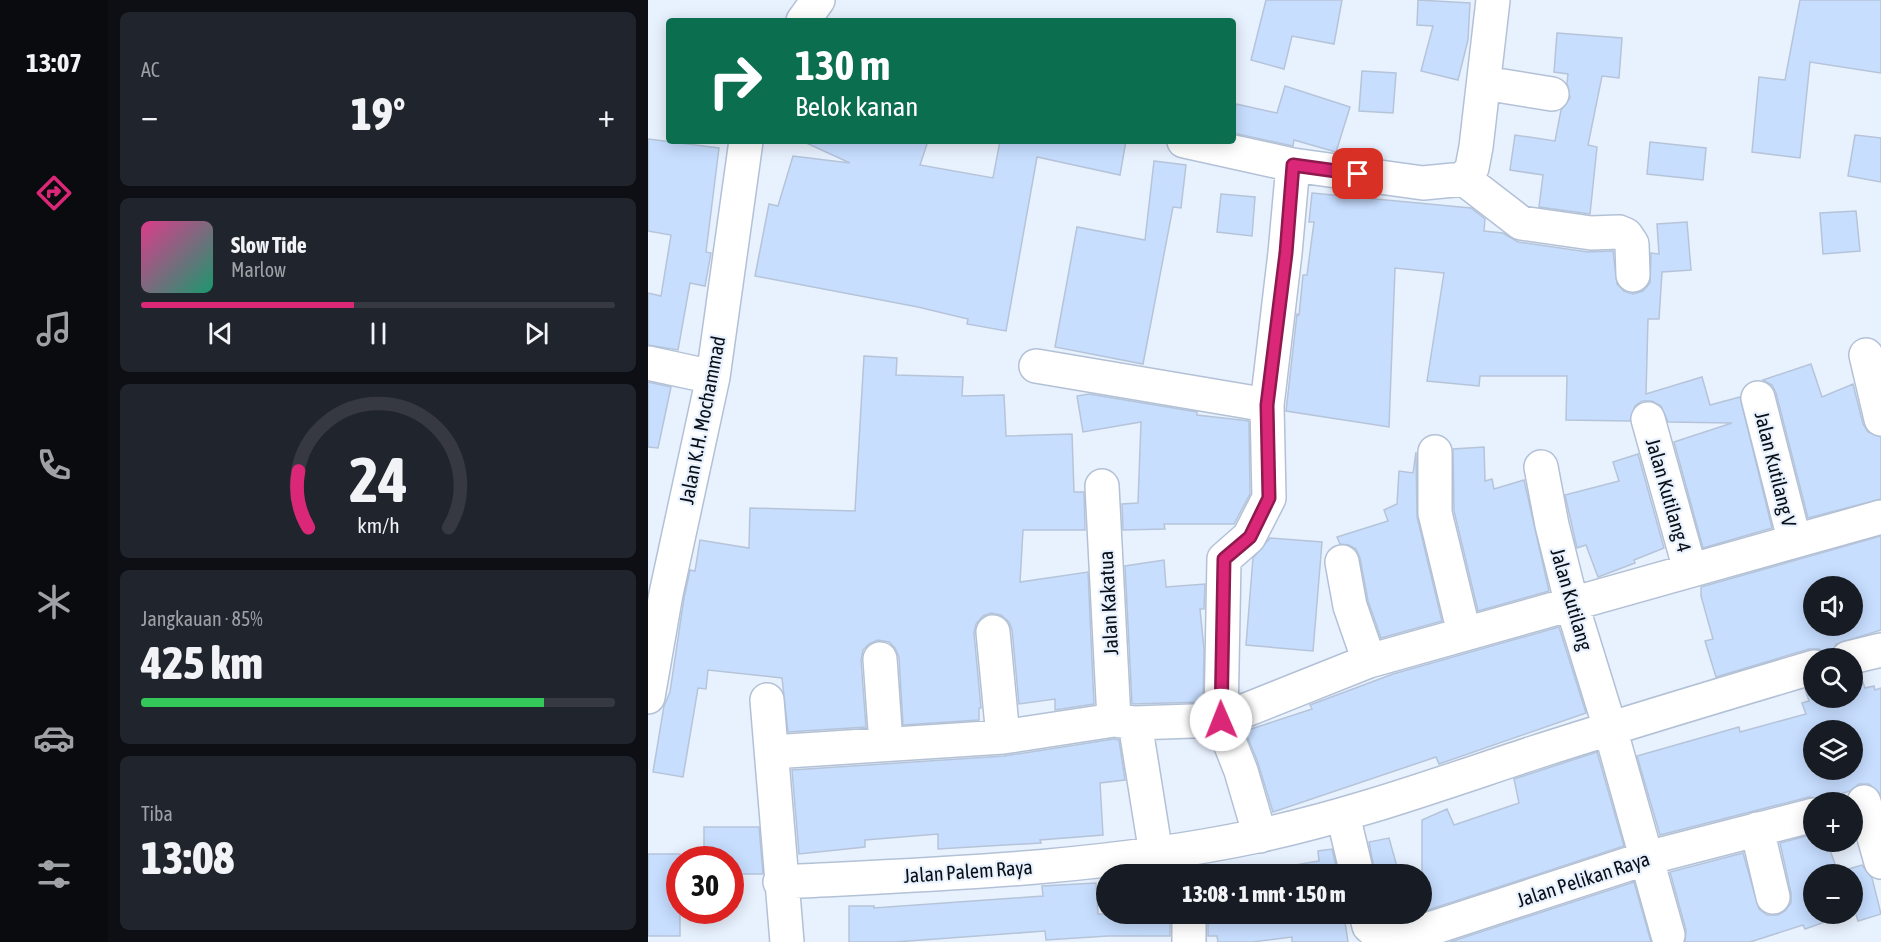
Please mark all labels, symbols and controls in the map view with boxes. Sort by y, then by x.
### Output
text: 130 m [795,41,890,89]
icon: right [696,42,774,120]
text: 13:07 [26,47,82,78]
text: AC [141,58,160,81]
text: 19° [351,88,405,140]
text: Belok kanan [795,91,918,122]
text: − [141,96,158,134]
text: + [598,96,615,134]
pin [1332,148,1383,199]
icon: arrive [1341,157,1374,190]
icon: directions [33,172,75,214]
text: Slow Tide [231,232,307,258]
text: Marlow [231,258,286,281]
icon: music [33,308,75,350]
icon: previous [204,317,237,350]
icon: pause [362,317,395,350]
icon: next [520,317,553,350]
street label: Jalan K.H. Mochammad [674,334,730,506]
street label: Jalan Kutilang V [1751,409,1801,529]
street label: Jalan Kutilang 4 [1642,435,1696,555]
icon: phone [33,444,75,486]
text: 24 [349,444,407,515]
text: km/h [357,513,399,538]
street label: Jalan Kutilang [1546,545,1598,653]
street label: Jalan Kakatua [1094,550,1122,656]
map controls [1803,576,1863,924]
button: sound [1803,576,1863,636]
icon: climate [33,581,75,623]
text: Jangkauan · 85% [141,607,263,630]
text: 425 km [141,637,263,689]
button: search [1803,648,1863,708]
position arrow [1189,688,1253,752]
icon: car [33,717,75,759]
button: layers [1803,720,1863,780]
button: + [1803,792,1863,852]
text: Tiba [141,802,173,825]
text: 13:08 [141,832,235,884]
speed limit sign: 30 [666,846,744,924]
street label: Jalan Pelikan Raya [1514,847,1652,911]
icon: filters [33,853,75,895]
street label: Jalan Palem Raya [903,855,1033,887]
button: − [1803,864,1863,924]
text: 13:08 · 1 mnt · 150 m [1182,881,1346,907]

